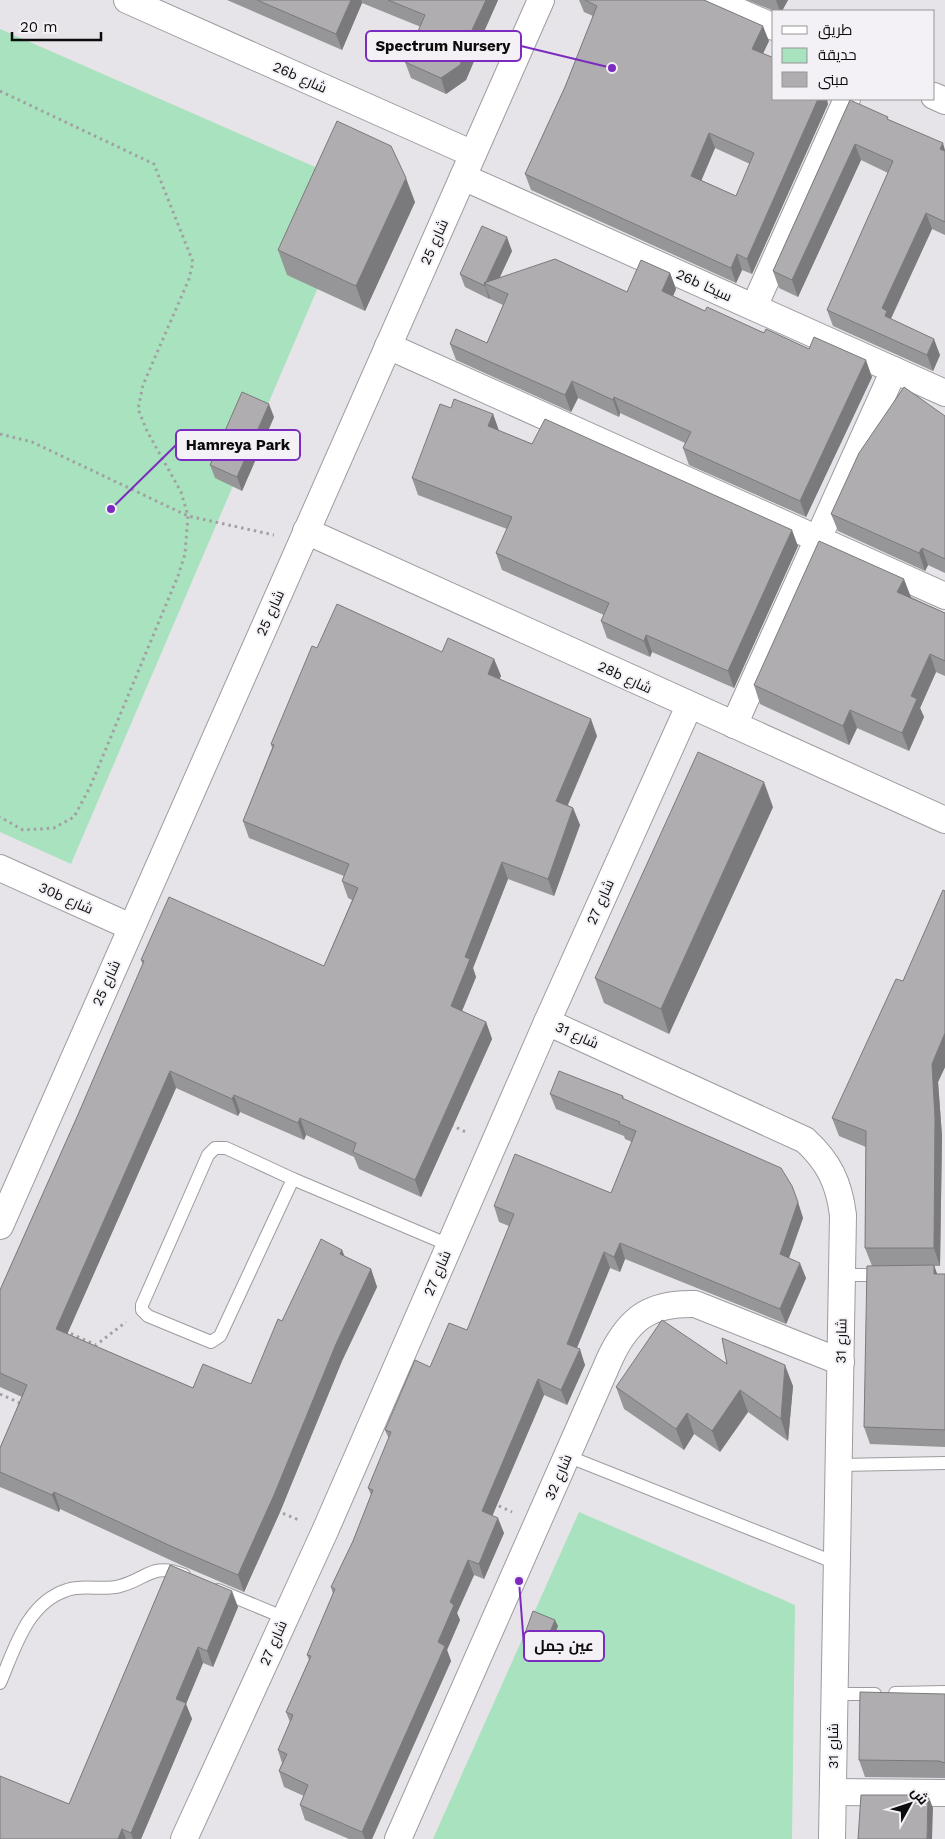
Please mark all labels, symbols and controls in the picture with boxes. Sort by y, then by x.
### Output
scale bar [12,10,101,42]
legend [772,10,935,100]
text: 20 m [20,18,58,36]
text: طريق [818,21,852,40]
callout: Spectrum Nursery [366,31,521,61]
text: Spectrum Nursery [375,37,511,55]
text: حديقة [818,46,857,64]
street label: 26b شارع [270,58,329,97]
text: مبنى [818,71,849,90]
street label: شارع 25 [417,217,452,268]
street label: 26b سيكا [674,266,734,304]
callout: Hamreya Park [176,430,300,460]
text: Hamreya Park [186,436,291,454]
street label: شارع 25 [253,588,288,639]
street label: 28b شارع [595,658,654,697]
street label: شارع 27 [583,877,618,927]
street label: 30b شارع [36,879,96,918]
street label: شارع 25 [89,958,124,1009]
street label: شارع 31 [553,1018,601,1052]
street label: شارع 27 [420,1248,455,1298]
street label: شارع 31 [833,1318,850,1364]
street label: شارع 32 [541,1452,576,1503]
street label: شارع 27 [256,1618,291,1668]
callout: عين جمل [524,1631,604,1661]
text: عين جمل [534,1637,594,1655]
street label: شارع 31 [825,1723,842,1769]
north arrow [885,1779,935,1829]
text: ش [907,1784,932,1808]

